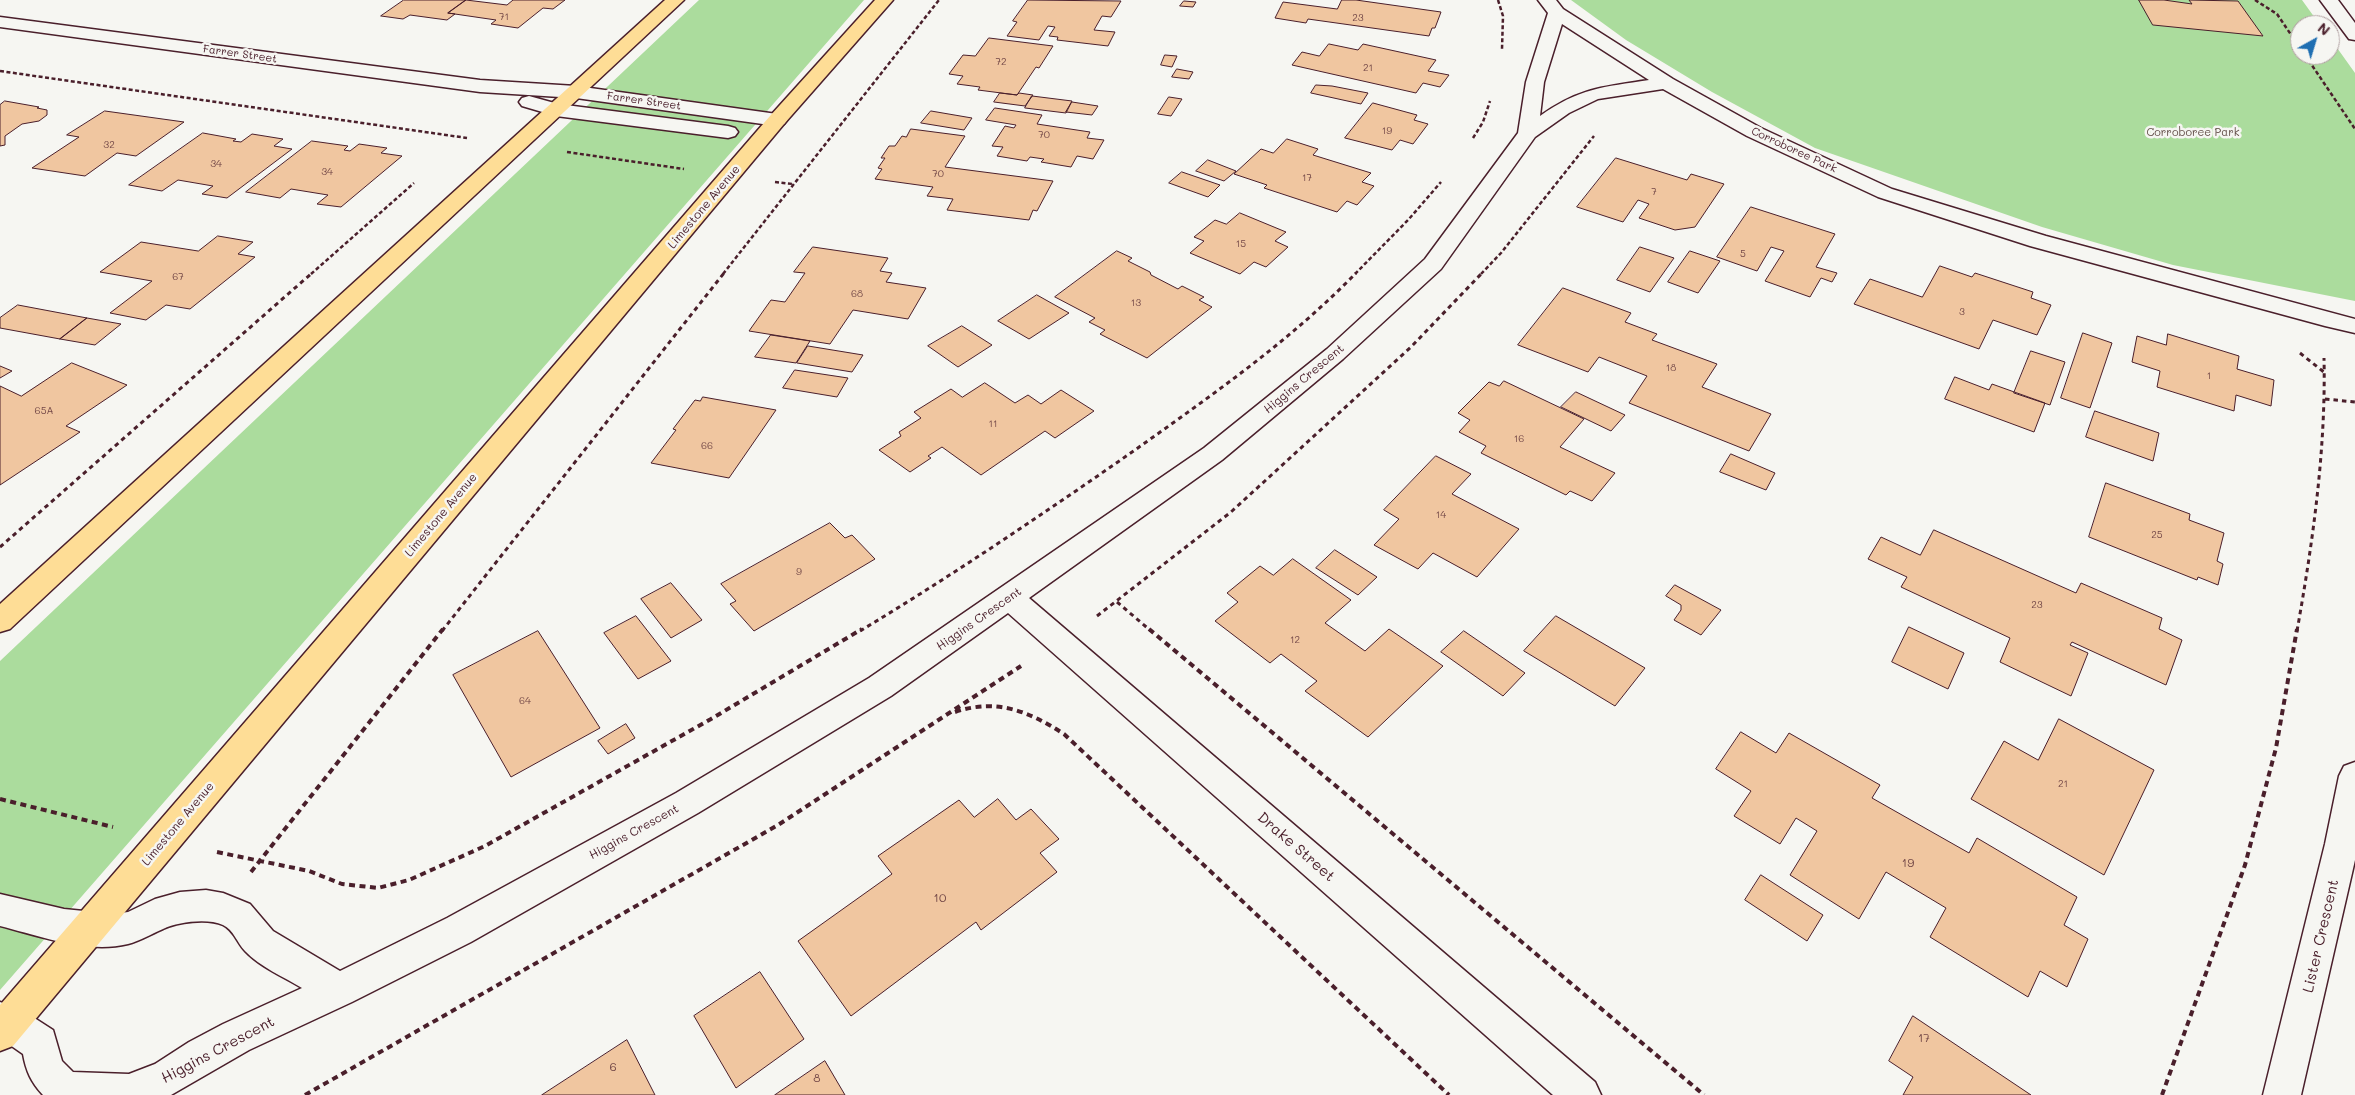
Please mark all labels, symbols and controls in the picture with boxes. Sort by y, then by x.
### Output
house number: 71 [499,11,509,23]
house number: 23 [1352,12,1364,24]
north arrow [2290,15,2340,65]
text: N [2314,18,2334,39]
street label: Farrer Street [202,42,278,66]
house number: 72 [995,56,1007,68]
house number: 21 [1363,62,1373,74]
street label: Farrer Street [606,89,682,113]
street label: Corroboree Park [1749,124,1839,176]
house number: 19 [1382,125,1392,137]
park label: Corroboree Park [2146,126,2240,140]
house number: 70 [1038,129,1050,141]
house number: 32 [103,139,115,151]
house number: 34 [210,158,222,170]
street label: Limestone Avenue [665,162,743,252]
house number: 34 [321,166,333,178]
house number: 70 [932,168,944,180]
house number: 17 [1302,172,1312,184]
house number: 7 [1651,186,1657,198]
house number: 15 [1236,238,1246,250]
house number: 5 [1740,248,1746,260]
house number: 67 [172,271,184,283]
house number: 68 [851,288,863,300]
house number: 13 [1131,297,1141,309]
house number: 3 [1959,306,1965,318]
street label: Higgins Crescent [1261,341,1347,417]
house number: 18 [1666,362,1676,374]
house number: 1 [2207,370,2211,382]
house number: 65A [35,405,53,417]
house number: 11 [989,418,997,430]
house number: 16 [1514,433,1524,445]
house number: 66 [701,440,713,452]
street label: Limestone Avenue [402,470,480,560]
house number: 14 [1436,509,1446,521]
house number: 25 [2151,529,2163,541]
house number: 9 [796,566,802,578]
street label: Higgins Crescent [934,584,1024,654]
house number: 23 [2031,599,2043,611]
house number: 12 [1290,634,1300,646]
house number: 64 [519,695,531,707]
house number: 21 [2058,778,2068,790]
street label: Limestone Avenue [139,779,217,869]
street label: Higgins Crescent [587,801,681,863]
street label: Drake Street [1254,808,1338,886]
house number: 19 [1902,856,1914,870]
street label: Lister Crescent [2299,878,2343,994]
house number: 10 [934,891,946,905]
street label: Higgins Crescent [158,1013,278,1087]
house number: 17 [1918,1031,1930,1045]
house number: 6 [609,1060,617,1074]
house number: 8 [813,1071,821,1085]

